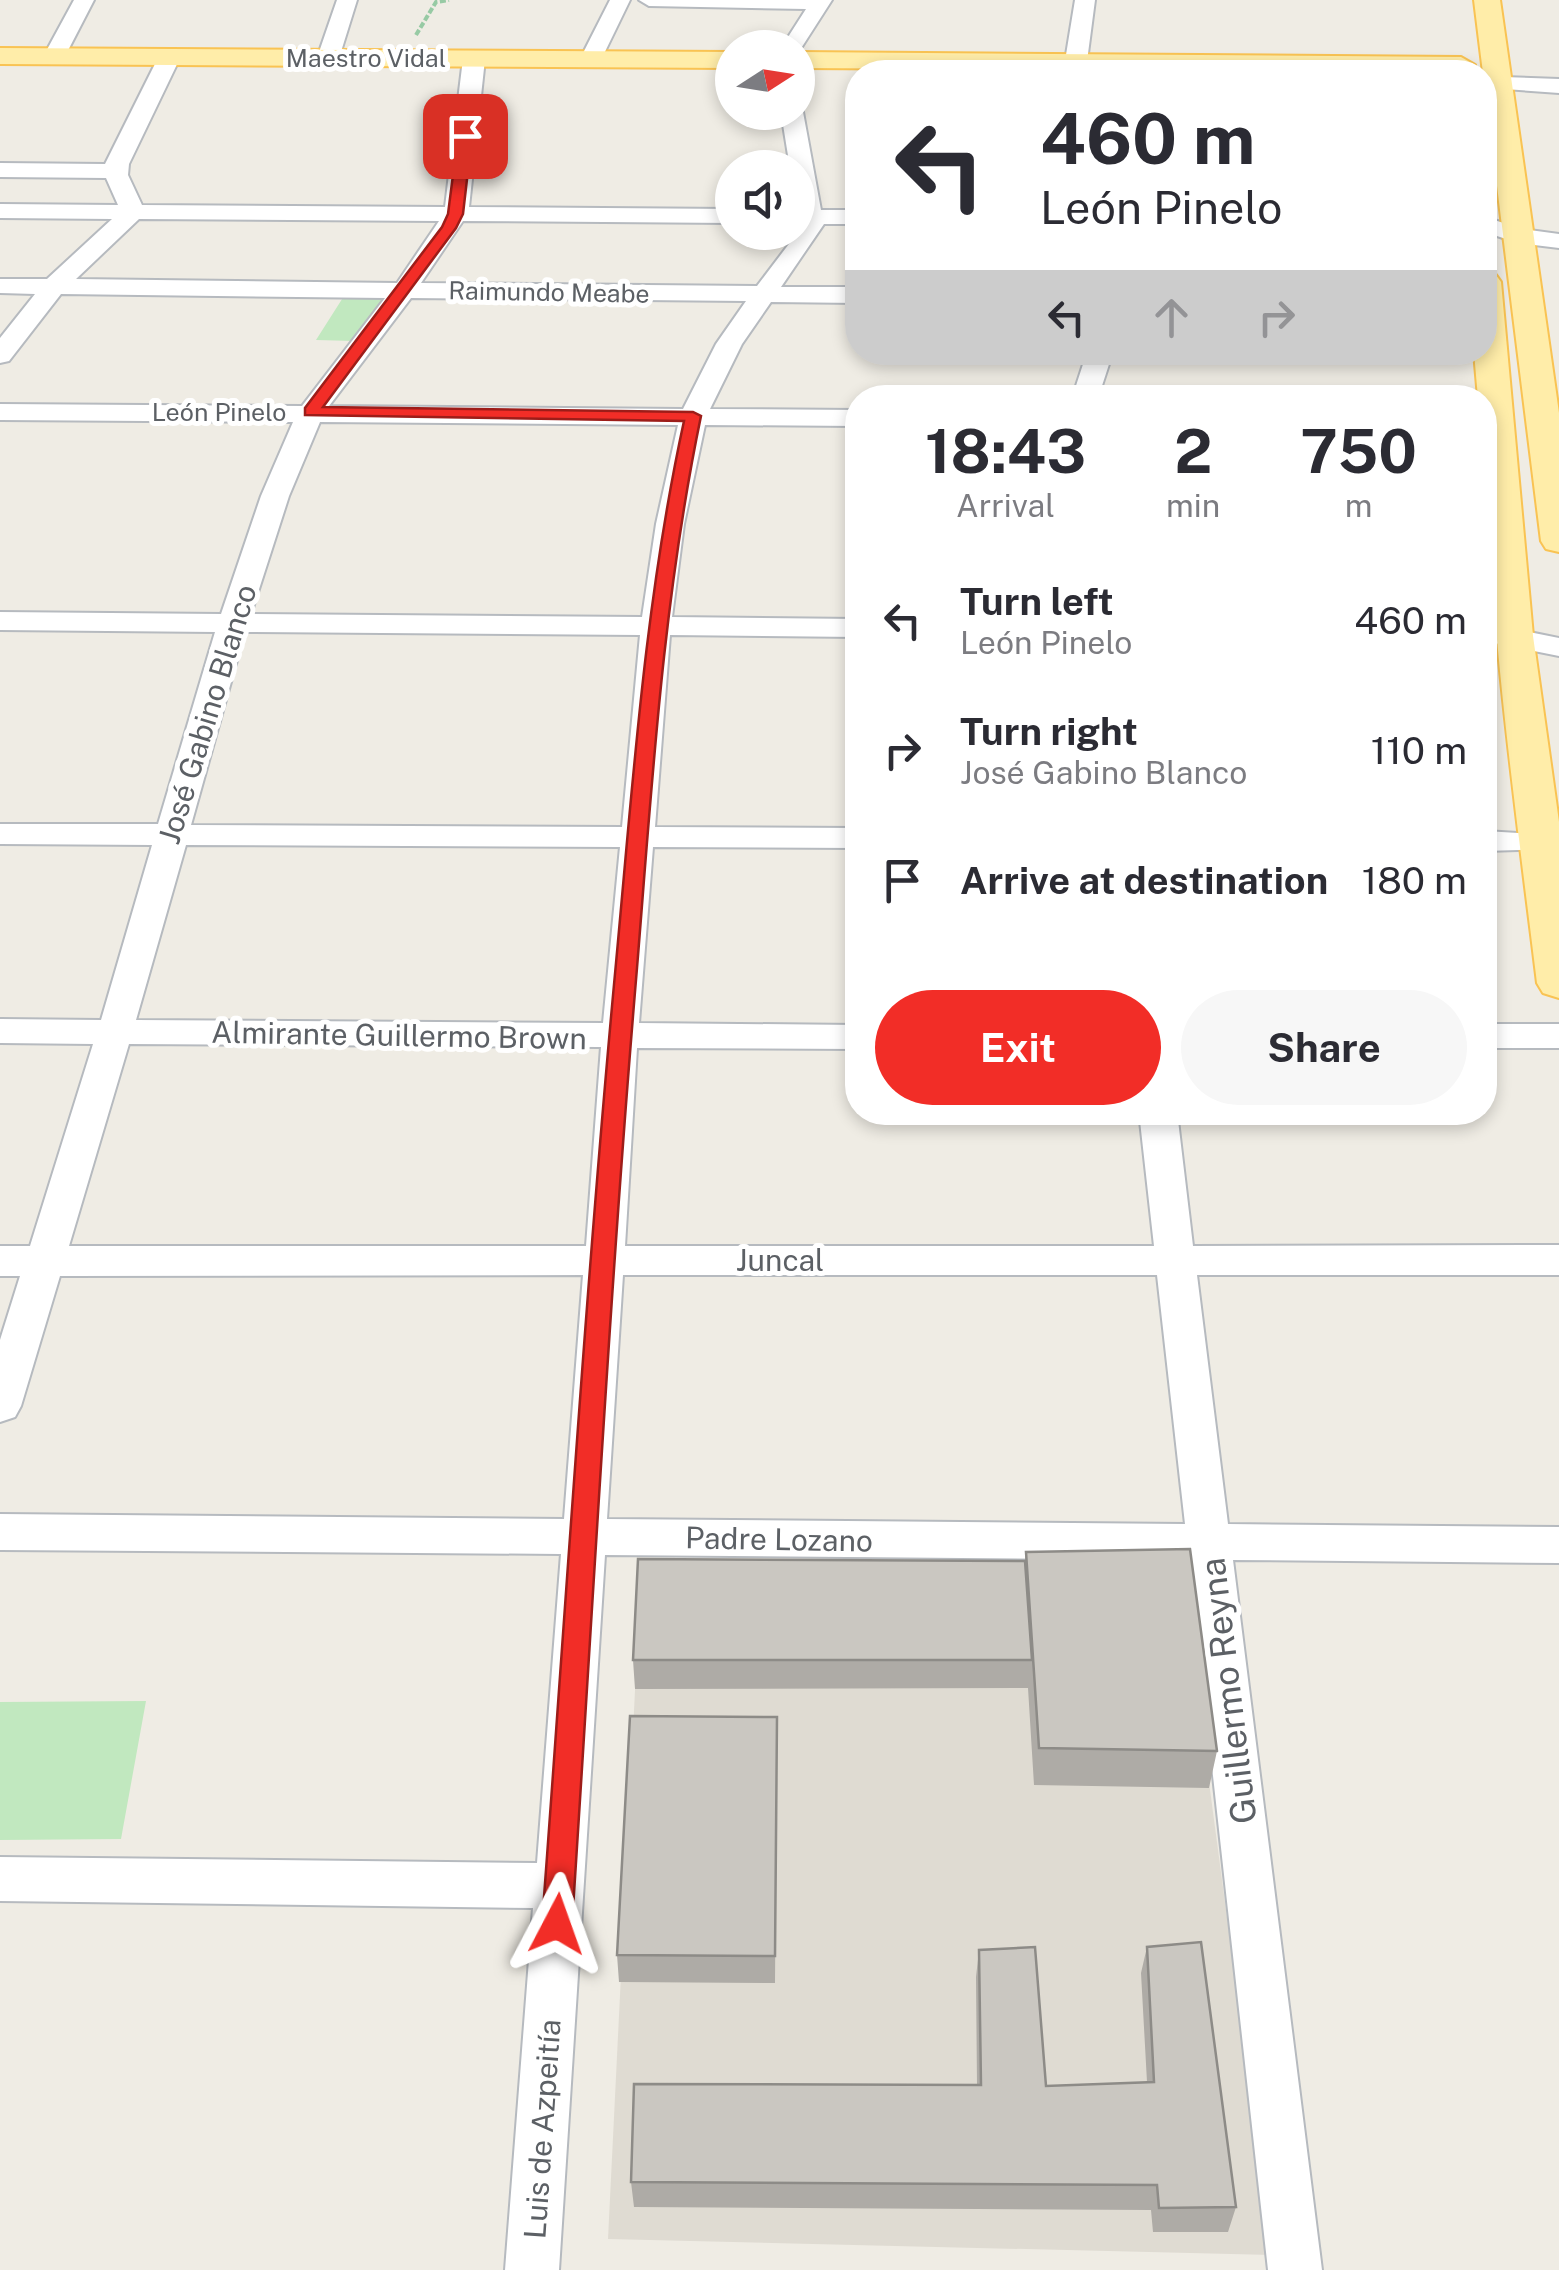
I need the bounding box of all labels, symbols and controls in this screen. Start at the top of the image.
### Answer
north arrow [715,30,815,130]
map controls [715,30,815,250]
street label: Maestro Vidal [286,43,446,73]
pin [423,94,508,179]
text: 460 m [1040,97,1256,180]
icon: left [875,100,1005,230]
icon: arrive [438,109,493,164]
button: sound [715,150,815,250]
text: León Pinelo [1040,181,1282,234]
street label: Raimundo Meabe [448,275,650,309]
icon: left [1039,290,1094,345]
icon: ahead [1144,290,1199,345]
icon: right [1249,290,1304,345]
street label: León Pinelo [152,397,286,427]
text: 18:43 [925,416,1086,487]
text: 2 [1174,416,1212,487]
text: 750 [1300,416,1417,487]
text: Arrival [956,487,1055,524]
text: min [1166,487,1220,524]
text: m [1345,487,1372,524]
text: Turn left [960,579,1114,624]
street label: José Gabino Blanco [150,580,264,848]
icon: left [875,593,930,648]
text: 460 m [1354,598,1467,643]
text: León Pinelo [960,624,1132,661]
text: Turn right [960,709,1138,754]
icon: right [875,723,930,778]
text: 110 m [1371,728,1467,773]
text: José Gabino Blanco [960,754,1247,791]
icon: arrive [875,853,930,908]
text: Arrive at destination [960,858,1328,903]
text: 180 m [1362,858,1467,903]
button: Exit [875,990,1161,1105]
button: Share [1181,990,1467,1105]
street label: Almirante Guillermo Brown [211,1014,587,1056]
street label: Juncal [736,1242,824,1278]
street label: Padre Lozano [685,1519,873,1559]
street label: Guillermo Reyna [1191,1556,1265,1826]
position arrow [505,1872,609,1976]
street label: Luis de Azpeitía [516,2018,568,2240]

